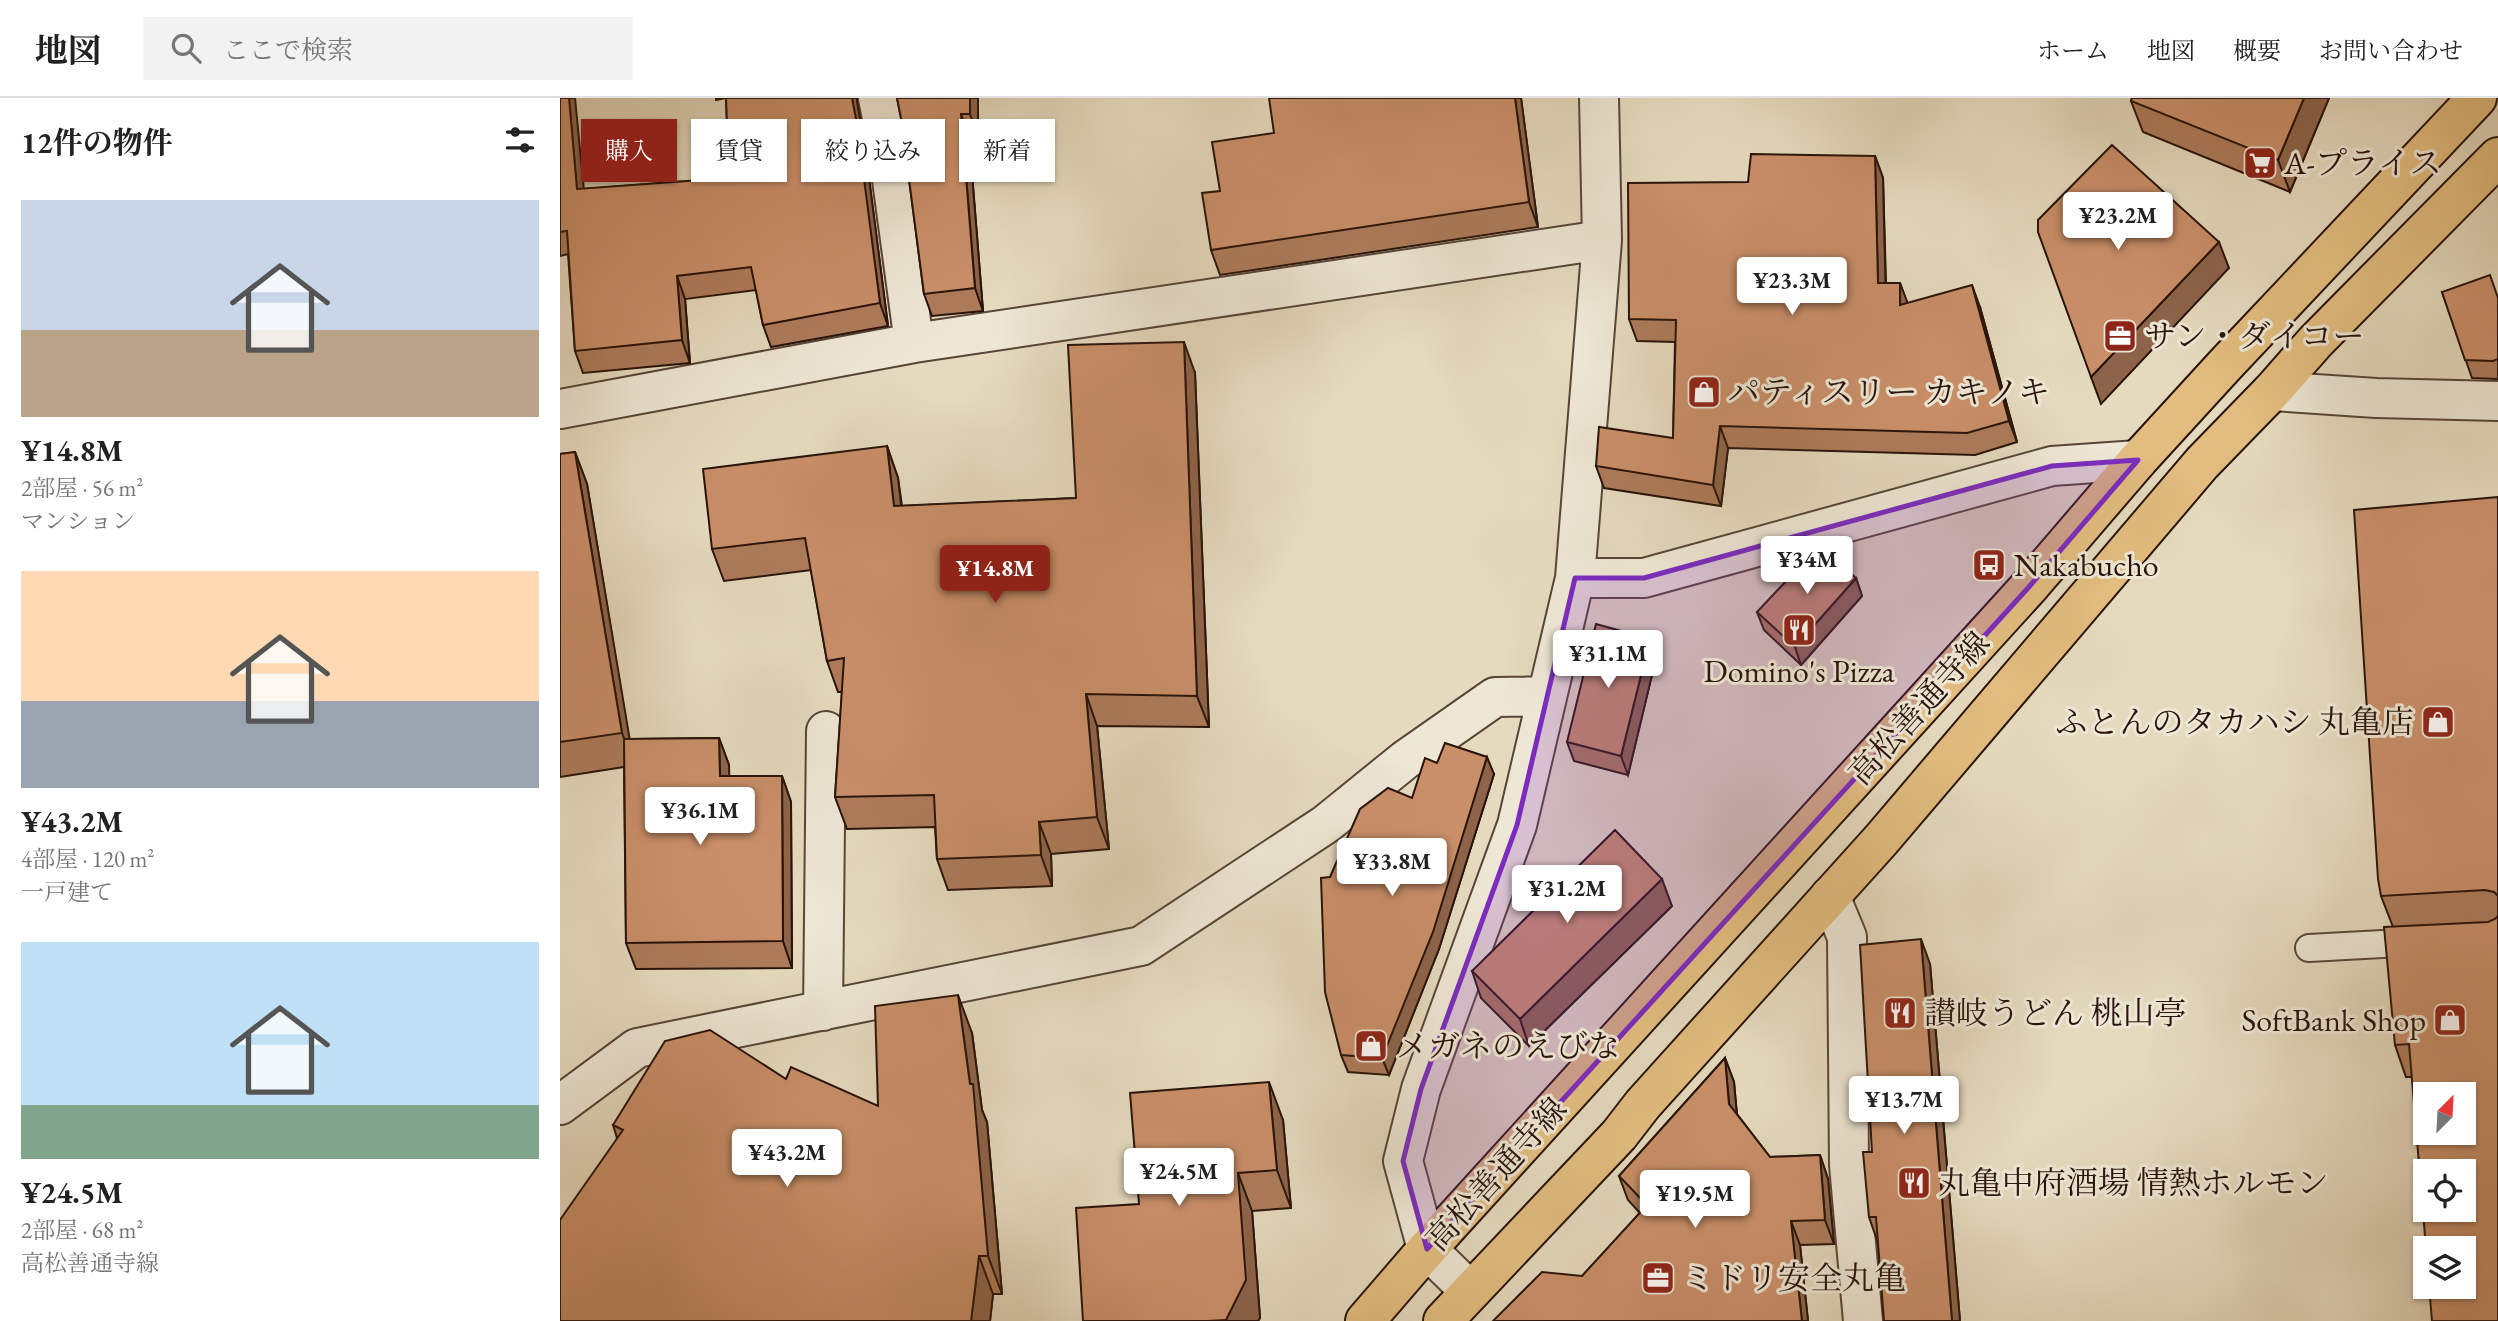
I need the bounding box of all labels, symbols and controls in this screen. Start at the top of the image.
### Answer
search box [143,17,633,80]
text: 地図 [35,29,101,72]
icon: search [167,29,205,67]
text: ここで検索 [223,33,353,67]
text: ホーム [2037,35,2109,66]
text: 地図 [2147,35,2195,66]
text: 概要 [2233,35,2281,66]
text: お問い合わせ [2319,35,2463,66]
chip: 購入 [581,119,677,182]
chip: 賃貸 [691,119,787,182]
chip: 絞り込み [801,119,945,182]
chip: 新着 [959,119,1055,182]
icon: filters [501,121,539,159]
text: 12件の物件 [21,123,173,162]
place label: A-プライス [2283,142,2442,184]
supermarket icon: A-プライス [2241,144,2279,182]
pin: ¥23.2M [2061,192,2175,252]
text: ¥23.2M [2079,200,2157,230]
icon: home [217,245,343,371]
pin: ¥23.3M [1735,258,1849,317]
text: ¥23.3M [1753,265,1831,295]
place label: サン・ダイコー [2144,315,2364,357]
office icon: サン・ダイコー [2101,317,2139,355]
place label: パティスリー カキノキ [1728,371,2050,413]
shop icon: パティスリー カキノキ [1685,373,1723,411]
text: ¥14.8M [21,431,123,470]
text: 2部屋 · 56 m² [21,473,143,503]
text: マンション [21,506,135,536]
pin: ¥34M [1766,536,1848,596]
text: ¥34M [1777,544,1837,574]
place label: Nakabucho [2014,544,2159,586]
pin: ¥14.8M [938,546,1052,605]
bus stop icon: Nakabucho [1970,546,2008,584]
text: ¥14.8M [956,553,1034,583]
restaurant icon: Domino's Pizza [1780,611,1818,649]
icon: home [217,616,343,742]
street label: 高松善通寺線 [1839,623,1999,793]
pin: ¥31.1M [1551,630,1665,690]
text: ¥31.1M [1569,638,1647,668]
place label: Domino's Pizza [1704,650,1895,692]
place label: ふとんのタカハシ 丸亀店 [2056,701,2414,743]
shop icon: ふとんのタカハシ 丸亀店 [2419,703,2457,741]
pin: ¥36.1M [643,788,757,847]
text: ¥36.1M [661,795,739,825]
text: ¥43.2M [21,802,123,841]
pin: ¥33.8M [1335,838,1449,898]
text: 4部屋 · 120 m² [21,844,154,874]
text: ¥33.8M [1353,846,1431,876]
pin: ¥31.2M [1510,866,1624,925]
text: ¥31.2M [1528,873,1606,903]
text: 一戸建て [21,877,113,907]
icon: home [217,987,343,1113]
place label: 讃岐うどん 桃山亭 [1924,992,2186,1034]
restaurant icon: 讃岐うどん 桃山亭 [1881,994,1919,1032]
place label: SoftBank Shop [2241,999,2426,1041]
shop icon: SoftBank Shop [2431,1001,2469,1039]
place label: メガネのえびな [1396,1025,1620,1067]
shop icon: メガネのえびな [1352,1027,1390,1065]
pin: ¥13.7M [1847,1076,1961,1136]
north arrow [2413,1082,2476,1144]
map controls [2413,1082,2476,1299]
text: ¥13.7M [1865,1084,1943,1114]
street label: 高松善通寺線 [1416,1089,1576,1259]
pin: ¥43.2M [730,1130,844,1189]
text: ¥43.2M [748,1137,826,1167]
pin: ¥24.5M [1122,1148,1236,1208]
text: ¥24.5M [1140,1156,1218,1186]
button: locate [2413,1159,2476,1222]
place label: 丸亀中府酒場 情熱ホルモン [1938,1162,2328,1204]
restaurant icon: 丸亀中府酒場 情熱ホルモン [1895,1164,1933,1202]
pin: ¥19.5M [1638,1170,1752,1230]
text: ¥24.5M [21,1173,123,1212]
text: ¥19.5M [1656,1178,1734,1208]
text: 2部屋 · 68 m² [21,1215,143,1245]
button: layers [2413,1236,2476,1299]
text: 高松善通寺線 [21,1248,159,1278]
place label: ミドリ安全丸亀 [1682,1257,1906,1299]
office icon: ミドリ安全丸亀 [1639,1259,1677,1297]

